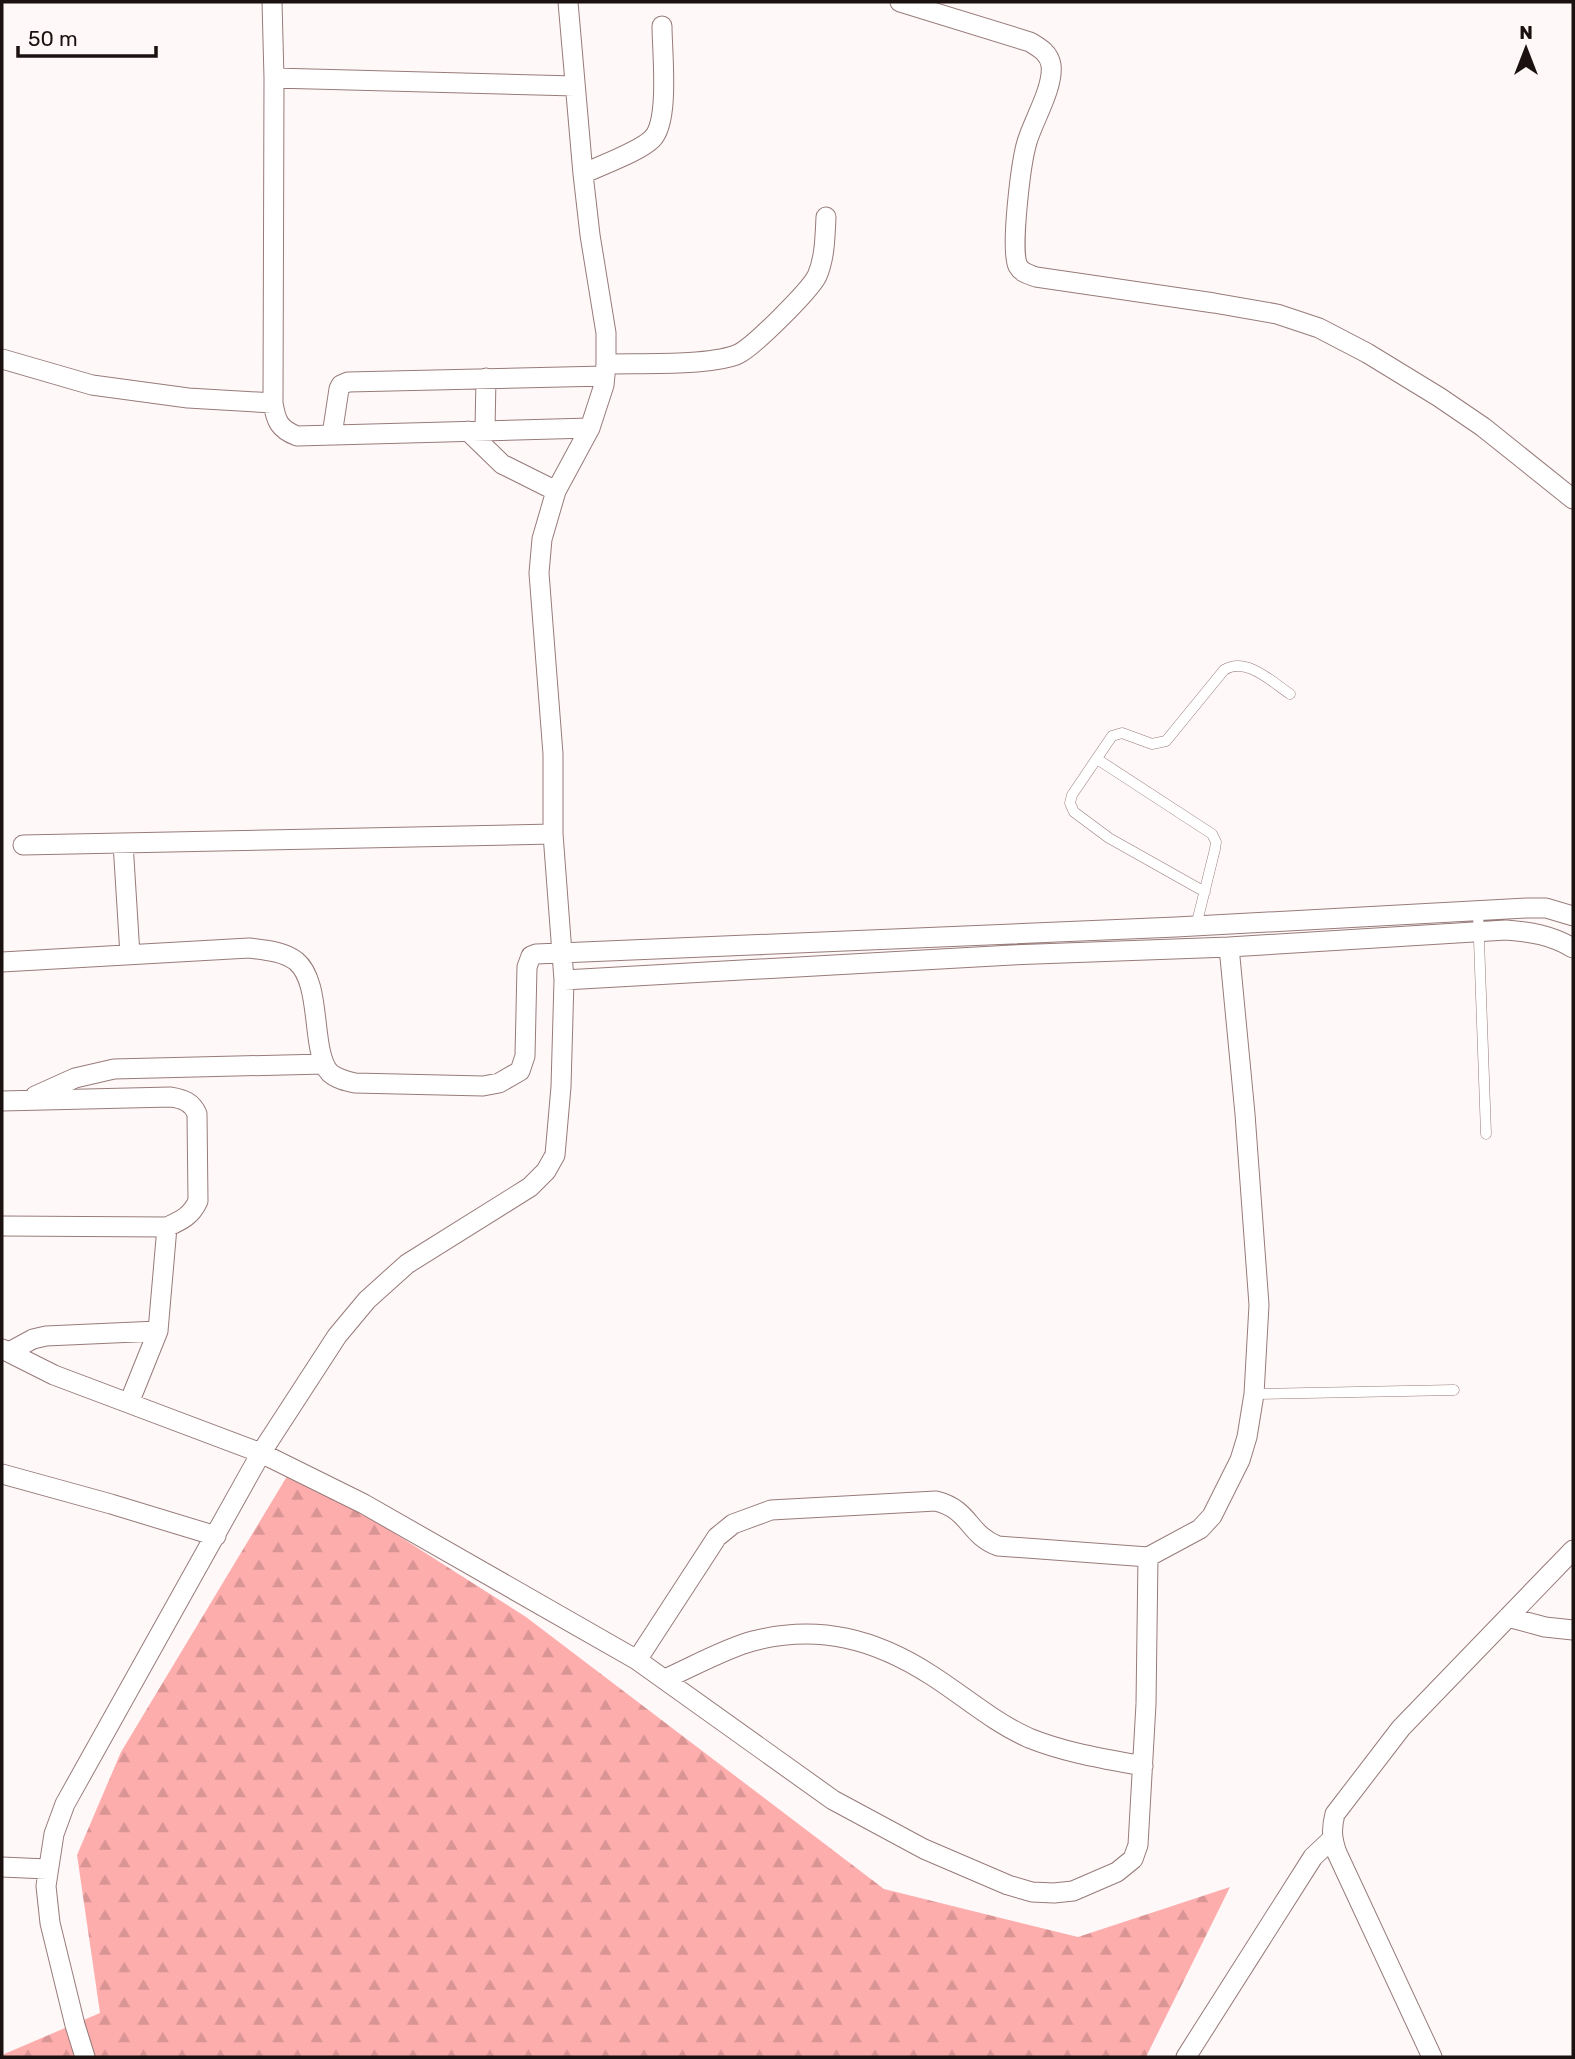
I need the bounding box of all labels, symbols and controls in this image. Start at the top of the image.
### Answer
scale bar [18,14,156,58]
north arrow [1491,14,1561,84]
text: N [1519,21,1533,44]
text: 50 m [28,26,78,51]

